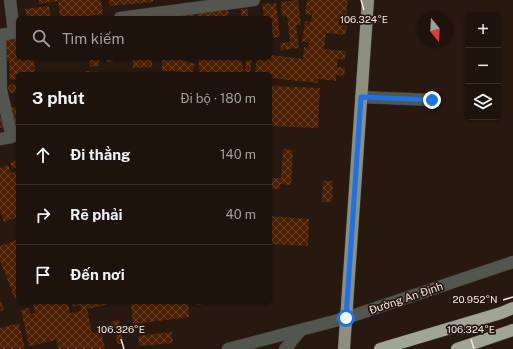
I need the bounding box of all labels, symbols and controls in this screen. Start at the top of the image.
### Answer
north arrow [417,12,453,48]
map controls [465,12,501,120]
button: + [465,12,501,48]
text: 106.324°E [340,13,388,25]
search box [16,16,272,60]
icon: search [30,27,52,49]
text: Tìm kiếm [62,30,124,47]
button: − [465,48,501,84]
button: layers [465,84,501,120]
text: 3 phút [32,88,85,108]
text: Đi bộ · 180 m [180,91,256,106]
route end [423,91,441,109]
icon: ahead [32,144,54,166]
text: Đi thẳng [70,146,131,163]
text: 140 m [220,147,256,162]
icon: right [32,204,54,226]
text: Rẽ phải [70,206,123,223]
text: 40 m [225,207,256,222]
icon: arrive [32,264,54,286]
text: Đến nơi [70,266,125,283]
street label: Đường An Định [368,280,444,316]
text: 20.952°N [452,293,498,305]
route start [337,309,355,327]
text: 106.326°E [97,323,145,335]
text: 106.324°E [447,323,495,335]

